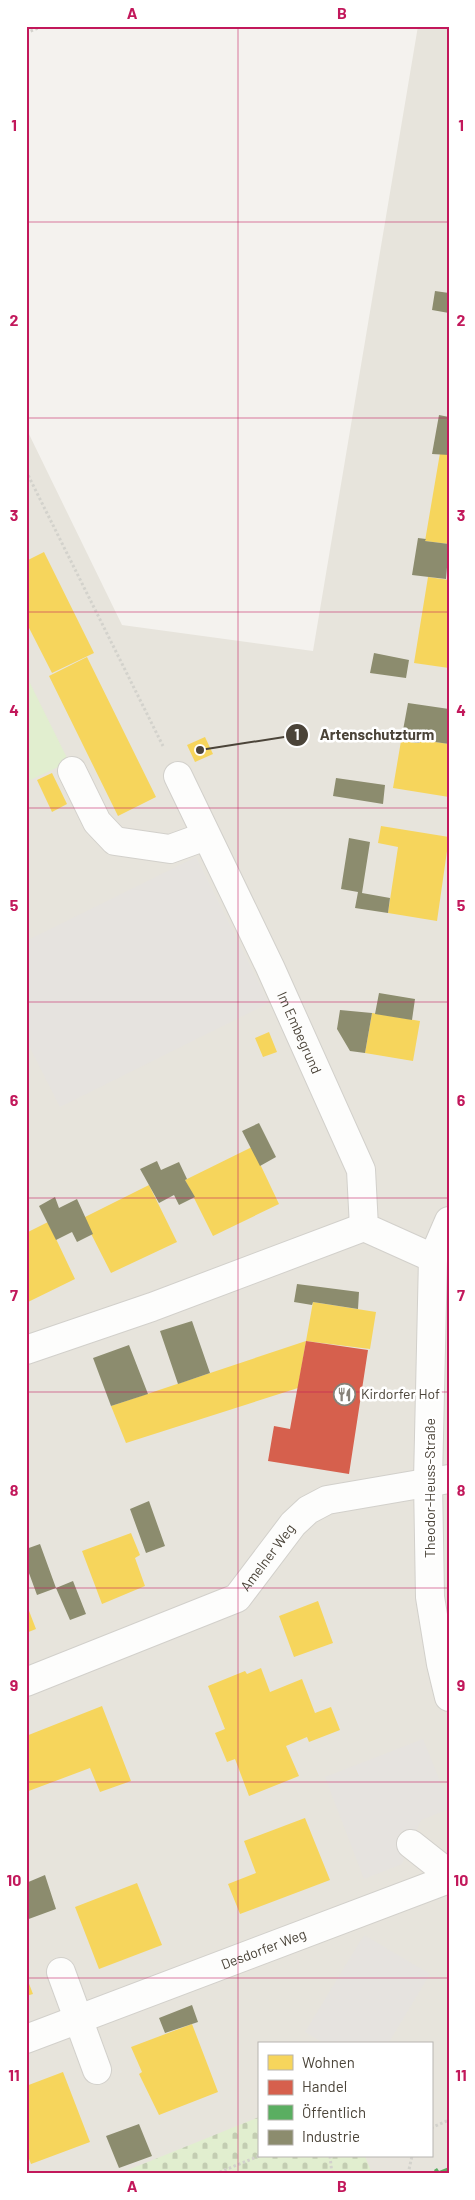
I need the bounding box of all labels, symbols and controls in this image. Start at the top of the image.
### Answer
text: A [127,3,138,22]
text: B [337,3,347,22]
text: 1 [11,115,17,134]
text: 1 [458,115,464,134]
text: 2 [10,310,19,329]
text: 2 [457,310,466,329]
text: 3 [10,505,18,524]
text: 3 [457,505,465,524]
text: 4 [9,700,19,719]
text: 4 [456,700,466,719]
callout: Artenschutzturm [285,720,444,750]
text: 1 [294,725,300,743]
text: Artenschutzturm [320,725,434,743]
text: 5 [10,895,19,914]
text: 5 [457,895,466,914]
street label: Im Embegrund [274,989,326,1076]
text: 6 [10,1090,19,1109]
text: 6 [457,1090,466,1109]
text: 7 [10,1285,18,1304]
text: 7 [457,1285,465,1304]
restaurant icon: Kirdorfer Hof [333,1382,357,1406]
place label: Kirdorfer Hof [361,1385,440,1402]
street label: Theodor-Heuss-Straße [421,1418,438,1558]
text: 8 [10,1480,19,1499]
text: 8 [457,1480,466,1499]
street label: Amelner Weg [236,1520,298,1594]
text: 9 [10,1675,18,1694]
text: 9 [457,1675,465,1694]
text: 10 [7,1870,21,1889]
text: 10 [454,1870,468,1889]
street label: Desdorfer Weg [218,1925,308,1972]
legend [258,2042,432,2158]
text: Wohnen [302,2053,355,2071]
text: 11 [8,2065,20,2084]
text: 11 [455,2065,467,2084]
text: Handel [302,2077,347,2095]
text: Öffentlich [302,2103,366,2121]
text: Industrie [302,2127,360,2145]
text: A [127,2176,138,2195]
text: B [337,2176,347,2195]

